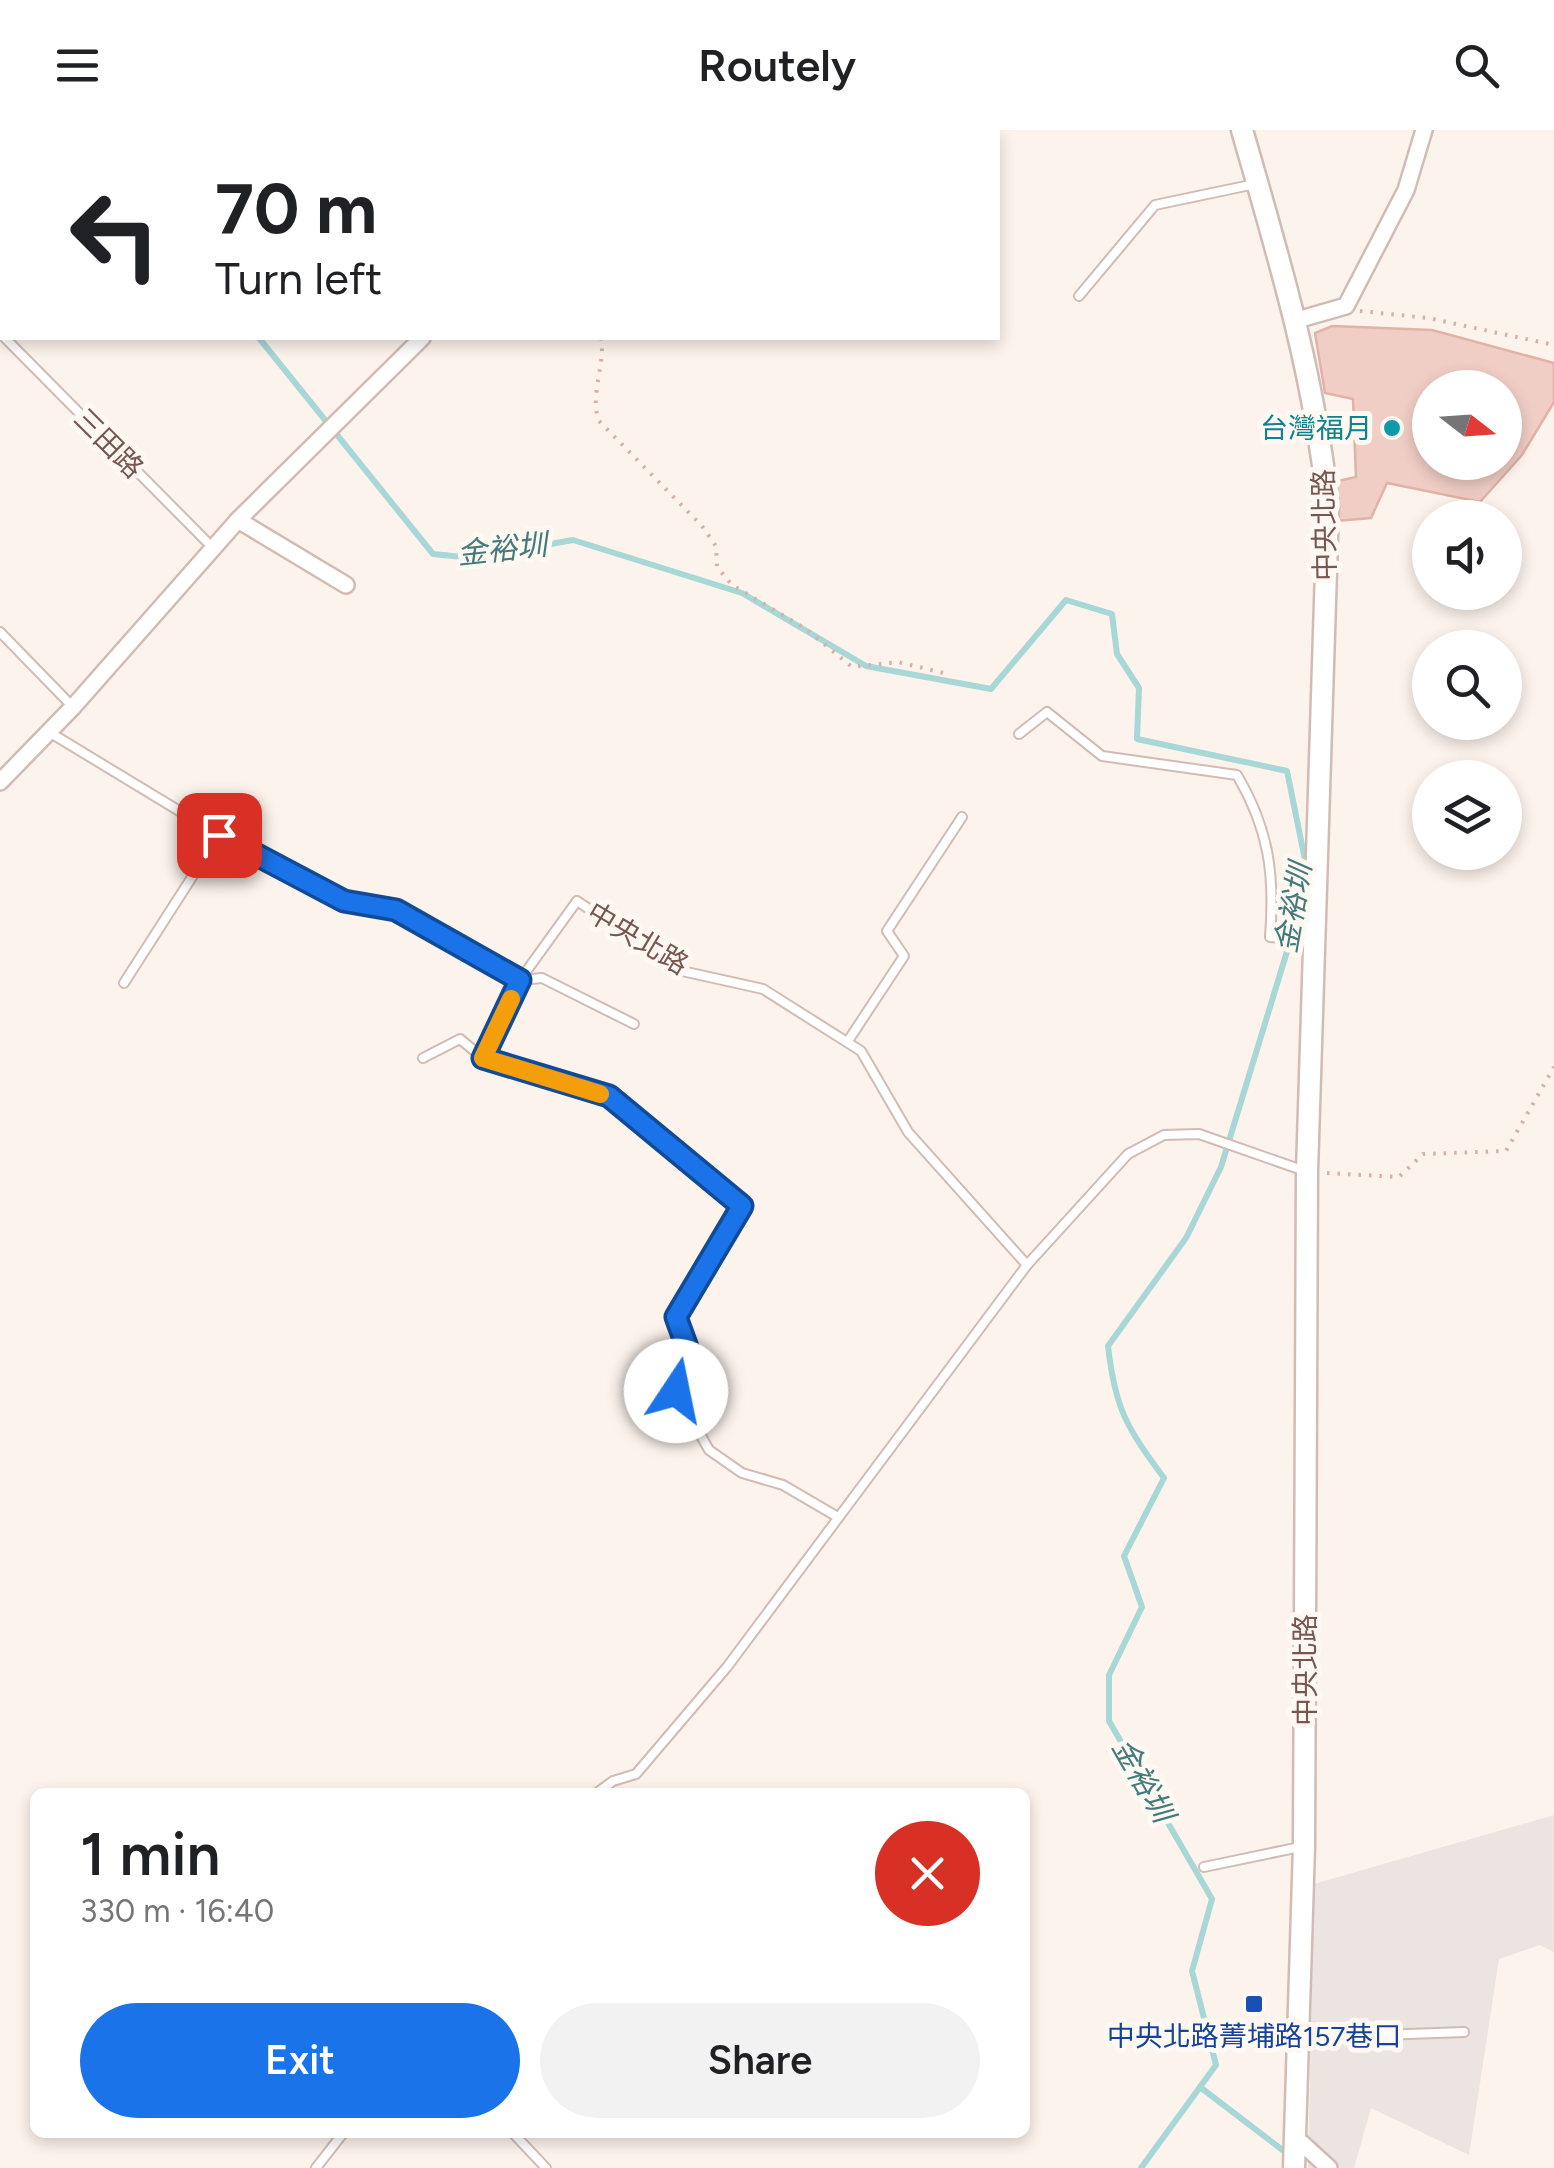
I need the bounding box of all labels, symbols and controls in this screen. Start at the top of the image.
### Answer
icon: menu [50,38,105,93]
text: Routely [698,38,856,92]
icon: search [1449,38,1504,93]
text: 70 m [215,166,377,251]
icon: left [50,170,180,300]
text: Turn left [215,251,382,305]
north arrow [1412,370,1522,480]
map controls [1412,370,1522,870]
street label: 三田路 [67,401,151,485]
place label: 台灣福月 [1260,411,1372,445]
marker: 台灣福月 [1381,417,1403,439]
street label: 中央北路 [1306,469,1342,581]
button: sound [1412,500,1522,610]
water label: 金裕圳 [455,525,553,572]
button: search [1412,630,1522,740]
button: layers [1412,760,1522,870]
pin [177,793,262,878]
icon: arrive [192,808,247,863]
water label: 金裕圳 [1267,857,1320,956]
street label: 中央北路 [581,895,695,981]
position arrow [624,1339,728,1443]
street label: 中央北路 [1288,1614,1322,1726]
water label: 金裕圳 [1104,1732,1184,1832]
text: 1 min [80,1818,220,1890]
button: close [875,1821,980,1926]
text: 330 m · 16:40 [80,1892,274,1930]
marker: 中央北路菁埔路157巷口 [1243,1993,1265,2015]
button: Exit [80,2003,520,2118]
button: Share [540,2003,980,2118]
place label: 中央北路菁埔路157巷口 [1107,2019,1401,2053]

